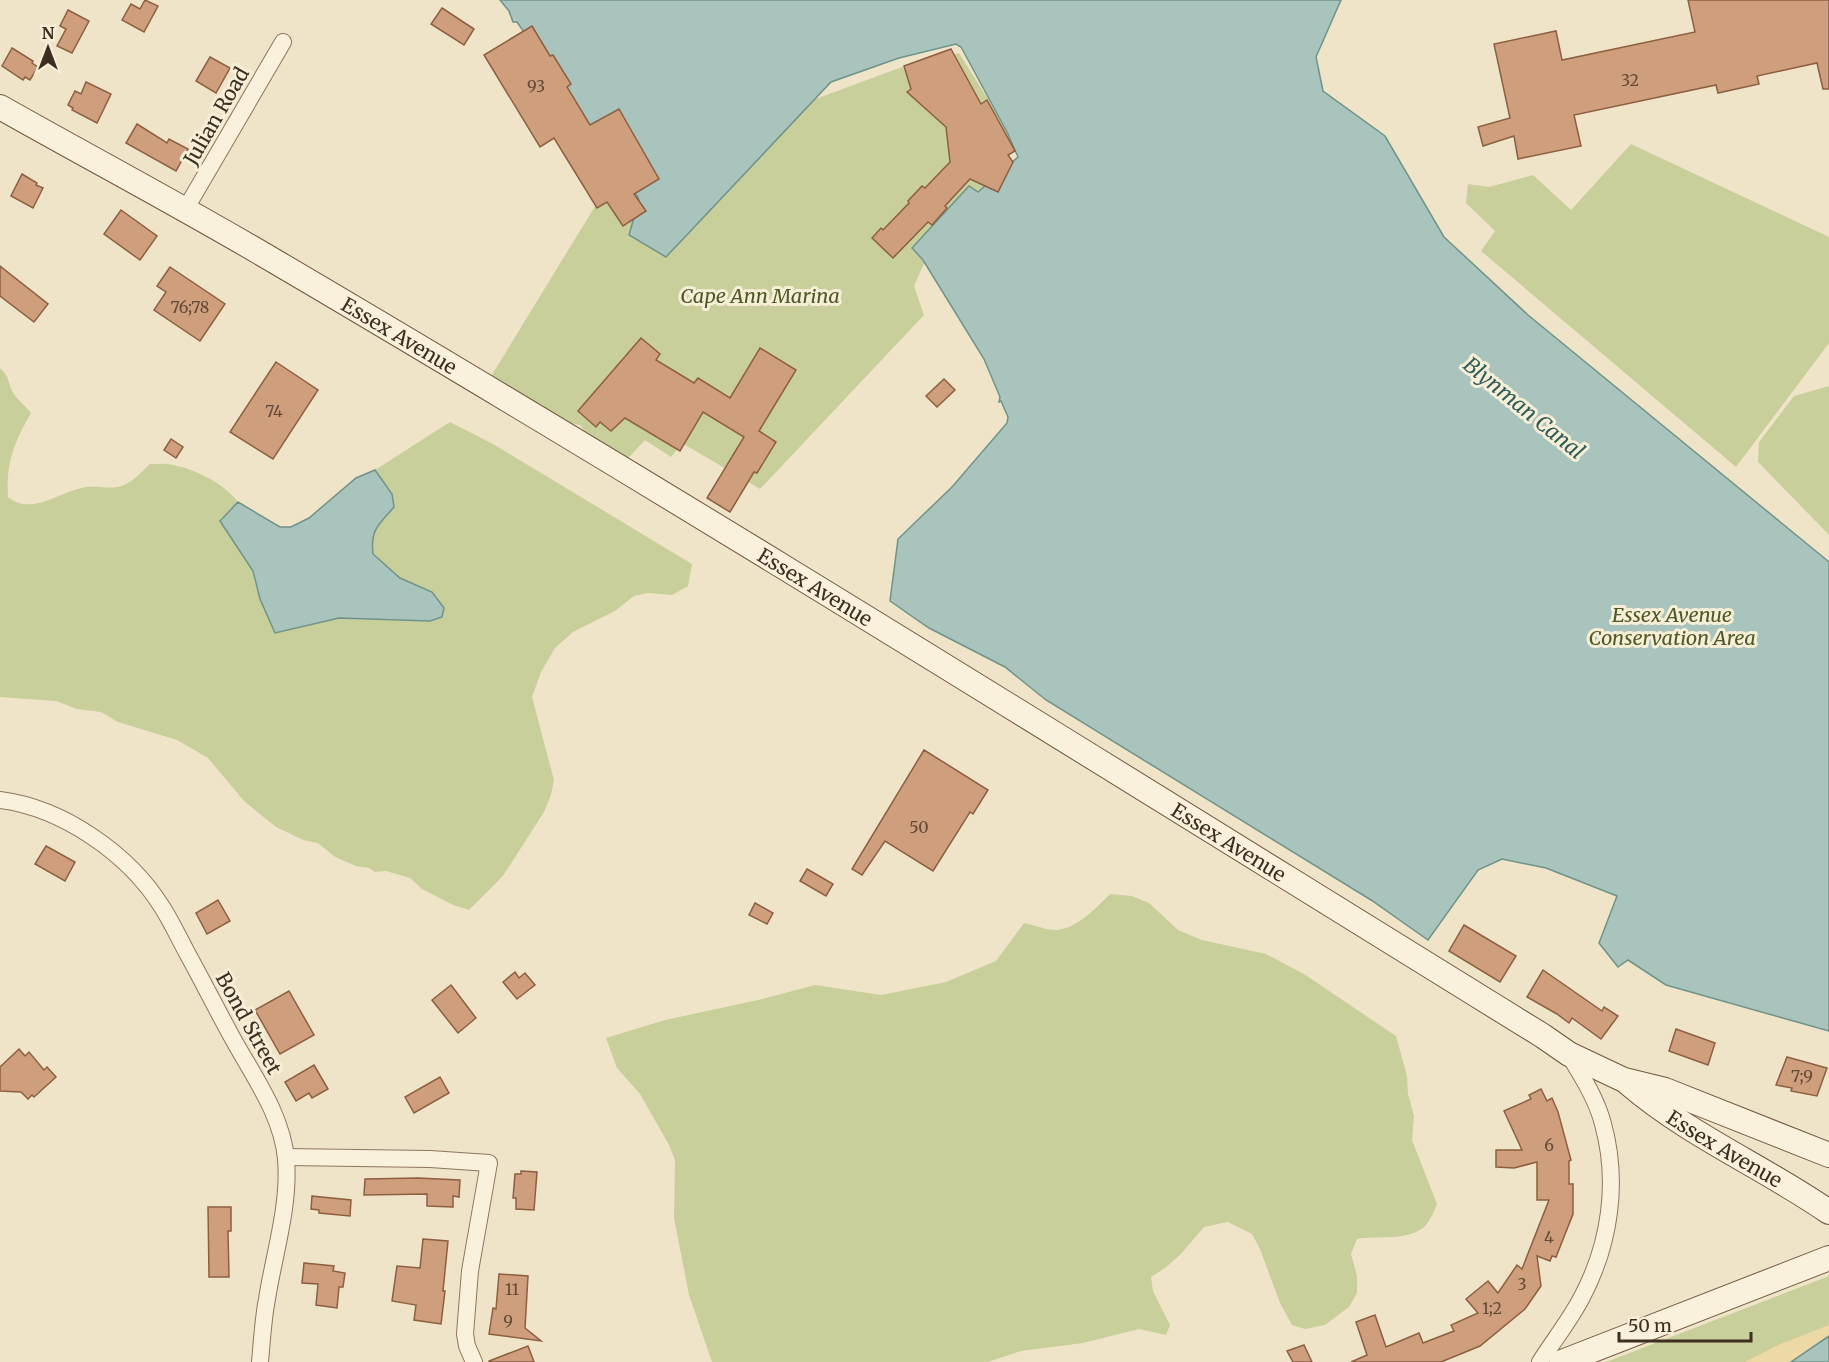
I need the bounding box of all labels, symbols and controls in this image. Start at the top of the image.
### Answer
north arrow [18,18,78,78]
text: N [42,23,55,43]
street label: Julian Road [177,63,254,170]
house number: 32 [1621,70,1639,90]
house number: 93 [527,76,545,96]
park label: Cape Ann Marina [680,283,840,308]
street label: Essex Avenue [337,291,462,379]
house number: 76;78 [171,297,209,317]
water label: Blynman Canal [1458,351,1590,465]
house number: 74 [265,401,283,421]
street label: Essex Avenue [753,542,877,631]
park label: Essex Avenue Conservation Area [1588,602,1756,650]
street label: Essex Avenue [1167,797,1291,886]
house number: 50 [909,817,929,837]
street label: Bond Street [211,968,287,1079]
house number: 7;9 [1791,1066,1813,1086]
street label: Essex Avenue [1662,1104,1787,1192]
house number: 6 [1544,1135,1554,1155]
house number: 4 [1544,1227,1554,1247]
house number: 3 [1517,1274,1527,1294]
house number: 11 [505,1279,519,1299]
house number: 1;2 [1482,1298,1502,1318]
scale bar [1619,1305,1751,1343]
house number: 9 [503,1311,513,1331]
text: 50 m [1628,1314,1672,1337]

